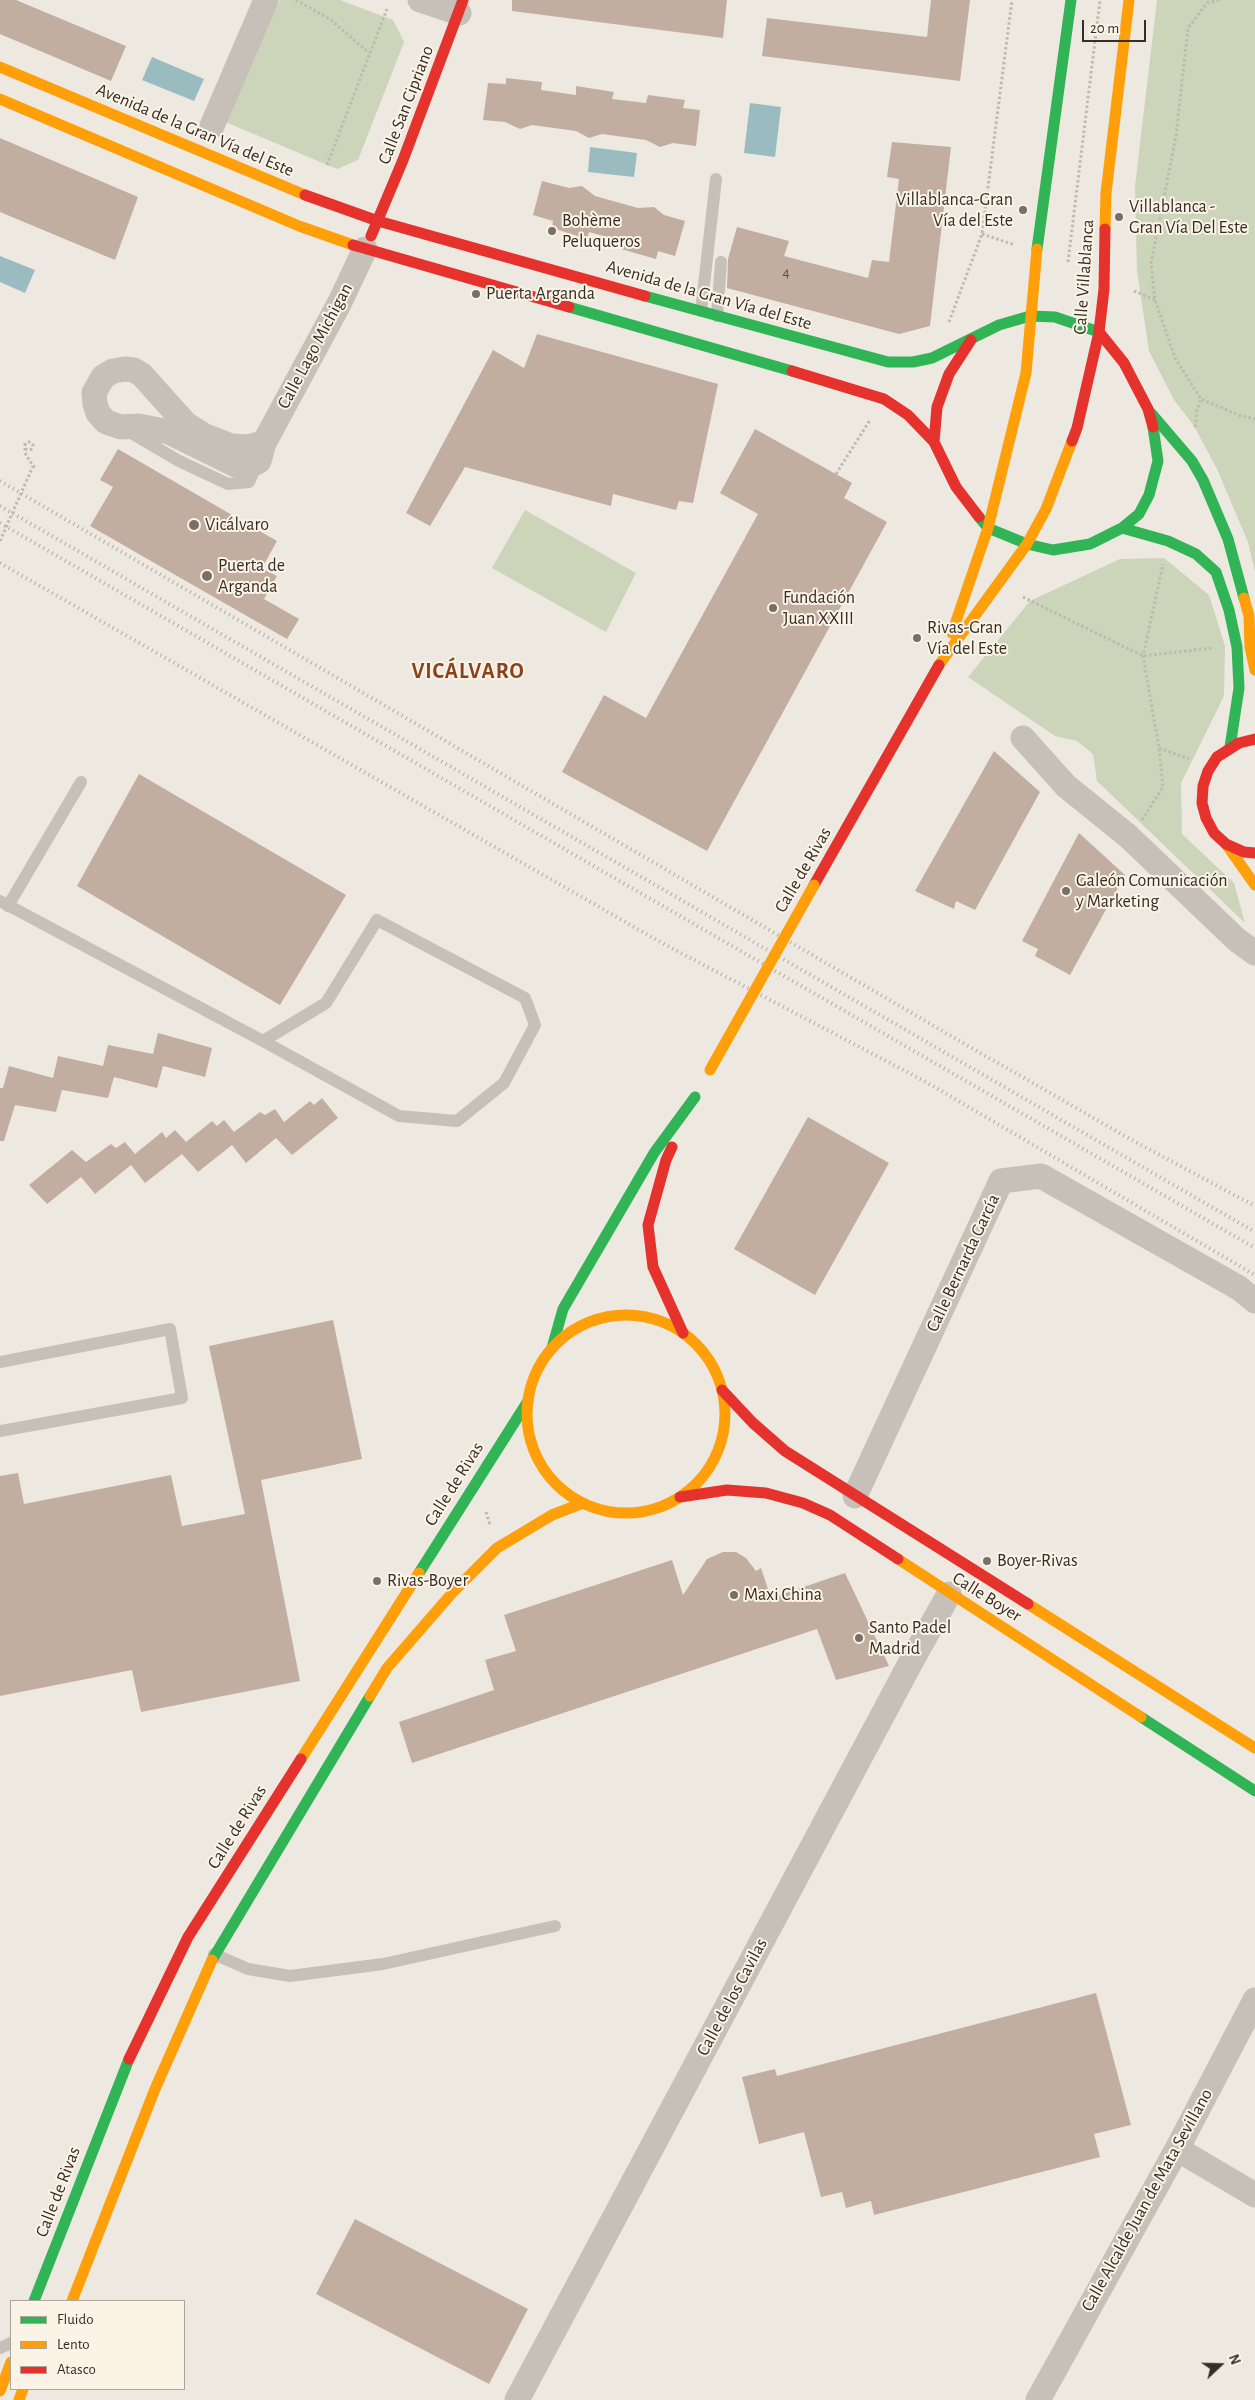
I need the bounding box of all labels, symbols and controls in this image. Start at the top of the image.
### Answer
scale bar [1085,10,1149,42]
text: 20 m [1090,21,1119,36]
street label: Calle San Cipriano [373,43,439,167]
street label: Avenida de la Gran Vía del Este [93,78,297,182]
place label: Villablanca-Gran Vía del Este [896,189,1013,232]
place label: Villablanca - Gran Vía Del Este [1129,196,1248,238]
marker: Villablanca-Gran Vía del Este [1017,204,1029,216]
place label: Bohème Peluqueros [562,210,640,252]
marker: Villablanca - Gran Vía Del Este [1113,211,1125,223]
street label: Calle Villablanca [1069,219,1099,335]
marker: Bohème Peluqueros [546,225,558,237]
street label: Avenida de la Gran Vía del Este [604,255,814,335]
house number: 4 [782,263,790,281]
street label: Calle Lago Michigan [273,279,357,413]
place label: Puerta Arganda [486,283,595,305]
marker: Puerta Arganda [470,288,482,300]
place label: Vicálvaro [205,514,269,536]
marker: Vicálvaro [187,518,201,532]
place label: Puerta de Arganda [218,555,285,598]
marker: Puerta de Arganda [200,569,214,583]
place label: Fundación Juan XXIII [783,587,855,630]
marker: Fundación Juan XXIII [767,602,779,614]
place label: Rivas-Gran Vía del Este [927,617,1007,660]
marker: Rivas-Gran Vía del Este [911,632,923,644]
district label: VICÁLVARO [410,658,526,684]
street label: Calle de Rivas [770,823,836,917]
place label: Galeón Comunicación y Marketing [1076,870,1228,912]
marker: Galeón Comunicación y Marketing [1060,885,1072,897]
street label: Calle Bernarda García [922,1191,1004,1335]
street label: Calle de Rivas [420,1438,488,1530]
place label: Boyer-Rivas [997,1550,1078,1572]
marker: Boyer-Rivas [981,1555,993,1567]
street label: Calle Boyer [948,1567,1026,1627]
place label: Rivas-Boyer [387,1570,468,1592]
marker: Rivas-Boyer [371,1575,383,1587]
place label: Maxi China [744,1584,822,1606]
marker: Maxi China [728,1589,740,1601]
place label: Santo Padel Madrid [869,1617,951,1660]
marker: Santo Padel Madrid [853,1632,865,1644]
street label: Calle de Rivas [203,1781,271,1873]
street label: Calle de los Cavilas [692,1934,772,2060]
street label: Calle Alcalde Juan de Mata Sevillano [1077,2085,1217,2315]
street label: Calle de Rivas [31,2144,85,2240]
legend [10,2300,185,2390]
text: Fluido [57,2312,94,2327]
text: Lento [57,2337,90,2352]
north arrow [1195,2340,1245,2390]
text: N [1226,2353,1242,2367]
text: Atasco [57,2362,96,2377]

